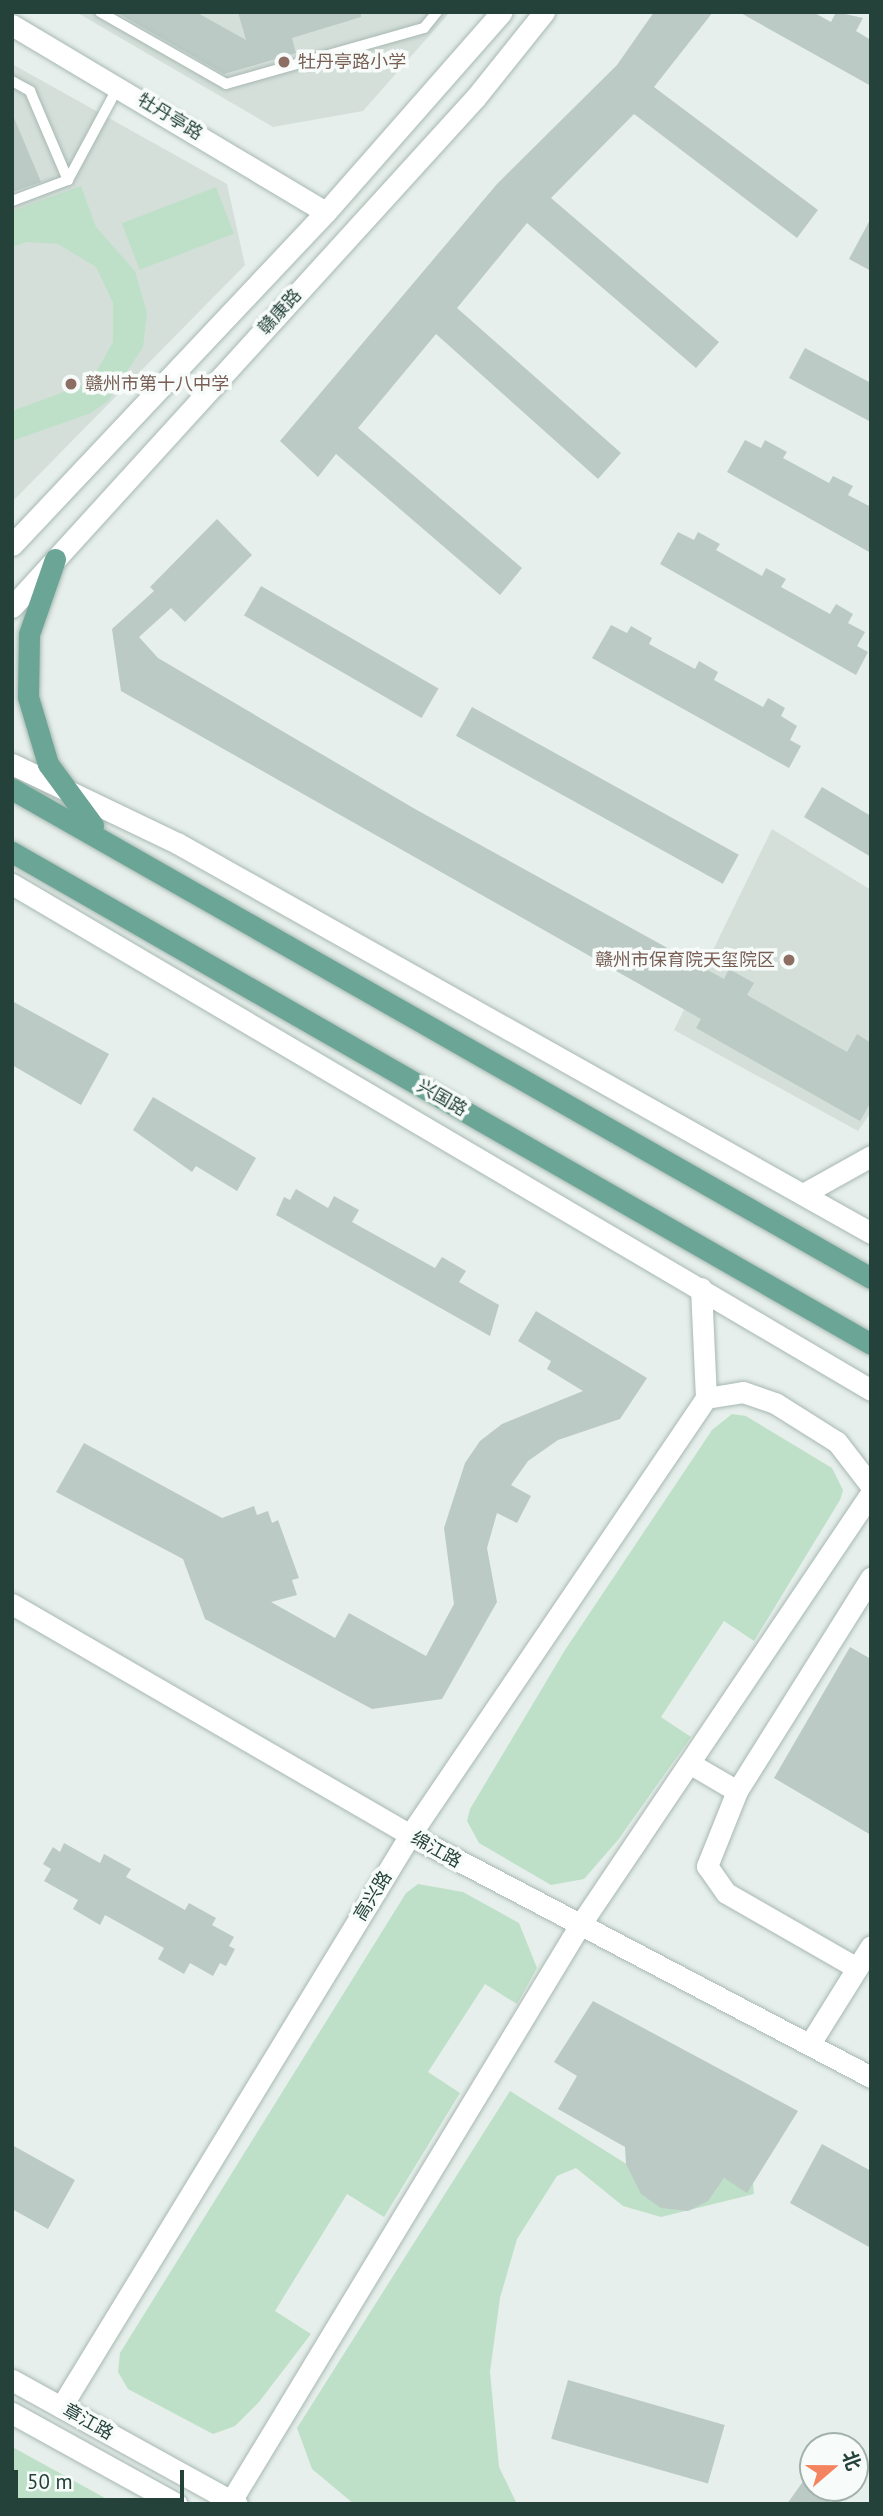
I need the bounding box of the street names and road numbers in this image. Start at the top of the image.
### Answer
street label: 牡丹亭路 [134,89,206,145]
street label: 赣康路 [254,285,306,339]
street label: 兴国路 [413,1075,471,1121]
street label: 绵江路 [407,1827,465,1873]
street label: 高兴路 [350,1867,396,1925]
street label: 章江路 [59,2399,117,2445]

